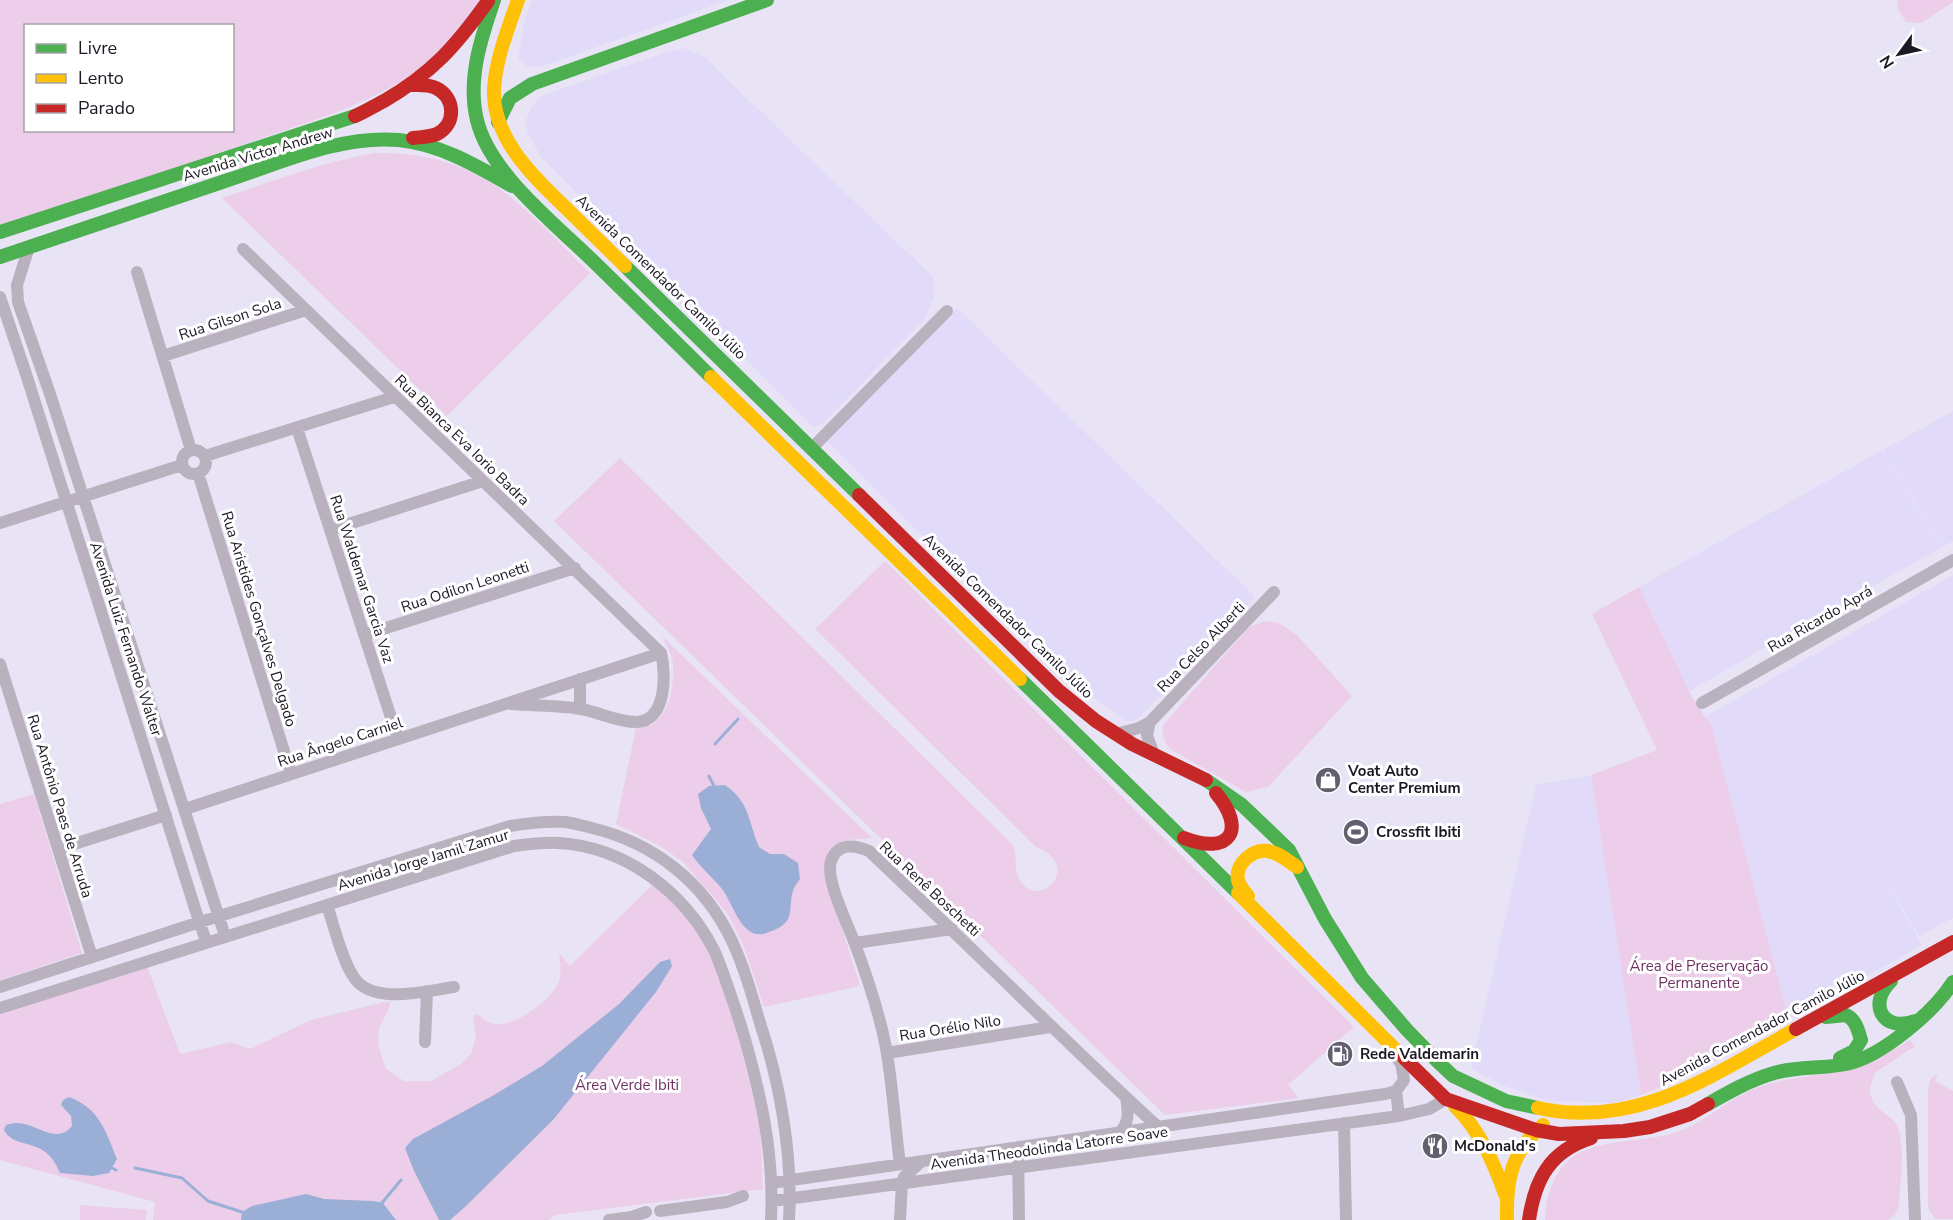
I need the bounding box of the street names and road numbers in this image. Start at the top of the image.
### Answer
street label: Avenida Victor Andrew [180,121,336,186]
street label: Avenida Comendador Camilo Júlio [572,190,750,364]
street label: Rua Gilson Sola [176,293,284,345]
street label: Rua Bianca Eva Iorio Badra [390,370,534,510]
street label: Rua Waldemar Garcia Vaz [325,492,399,666]
street label: Rua Aristides Gonçalves Delgado [217,509,301,729]
street label: Avenida Comendador Camilo Júlio [919,529,1097,703]
street label: Avenida Luiz Fernando Walter [85,539,167,739]
street label: Rua Odilon Leonetti [398,557,532,617]
street label: Rua Ricardo Aprá [1764,581,1876,657]
street label: Rua Celso Alberti [1153,598,1249,696]
street label: Rua Antônio Paes de Arruda [23,712,97,900]
street label: Rua Ângelo Carniel [275,712,406,772]
street label: Avenida Jorge Jamil Zamur [335,824,512,896]
street label: Rua Renê Boschetti [875,837,985,941]
street label: Avenida Comendador Camilo Júlio [1656,965,1868,1091]
street label: Rua Orélio Nilo [898,1010,1002,1046]
street label: Avenida Theodolinda Latorre Soave [929,1121,1169,1175]

